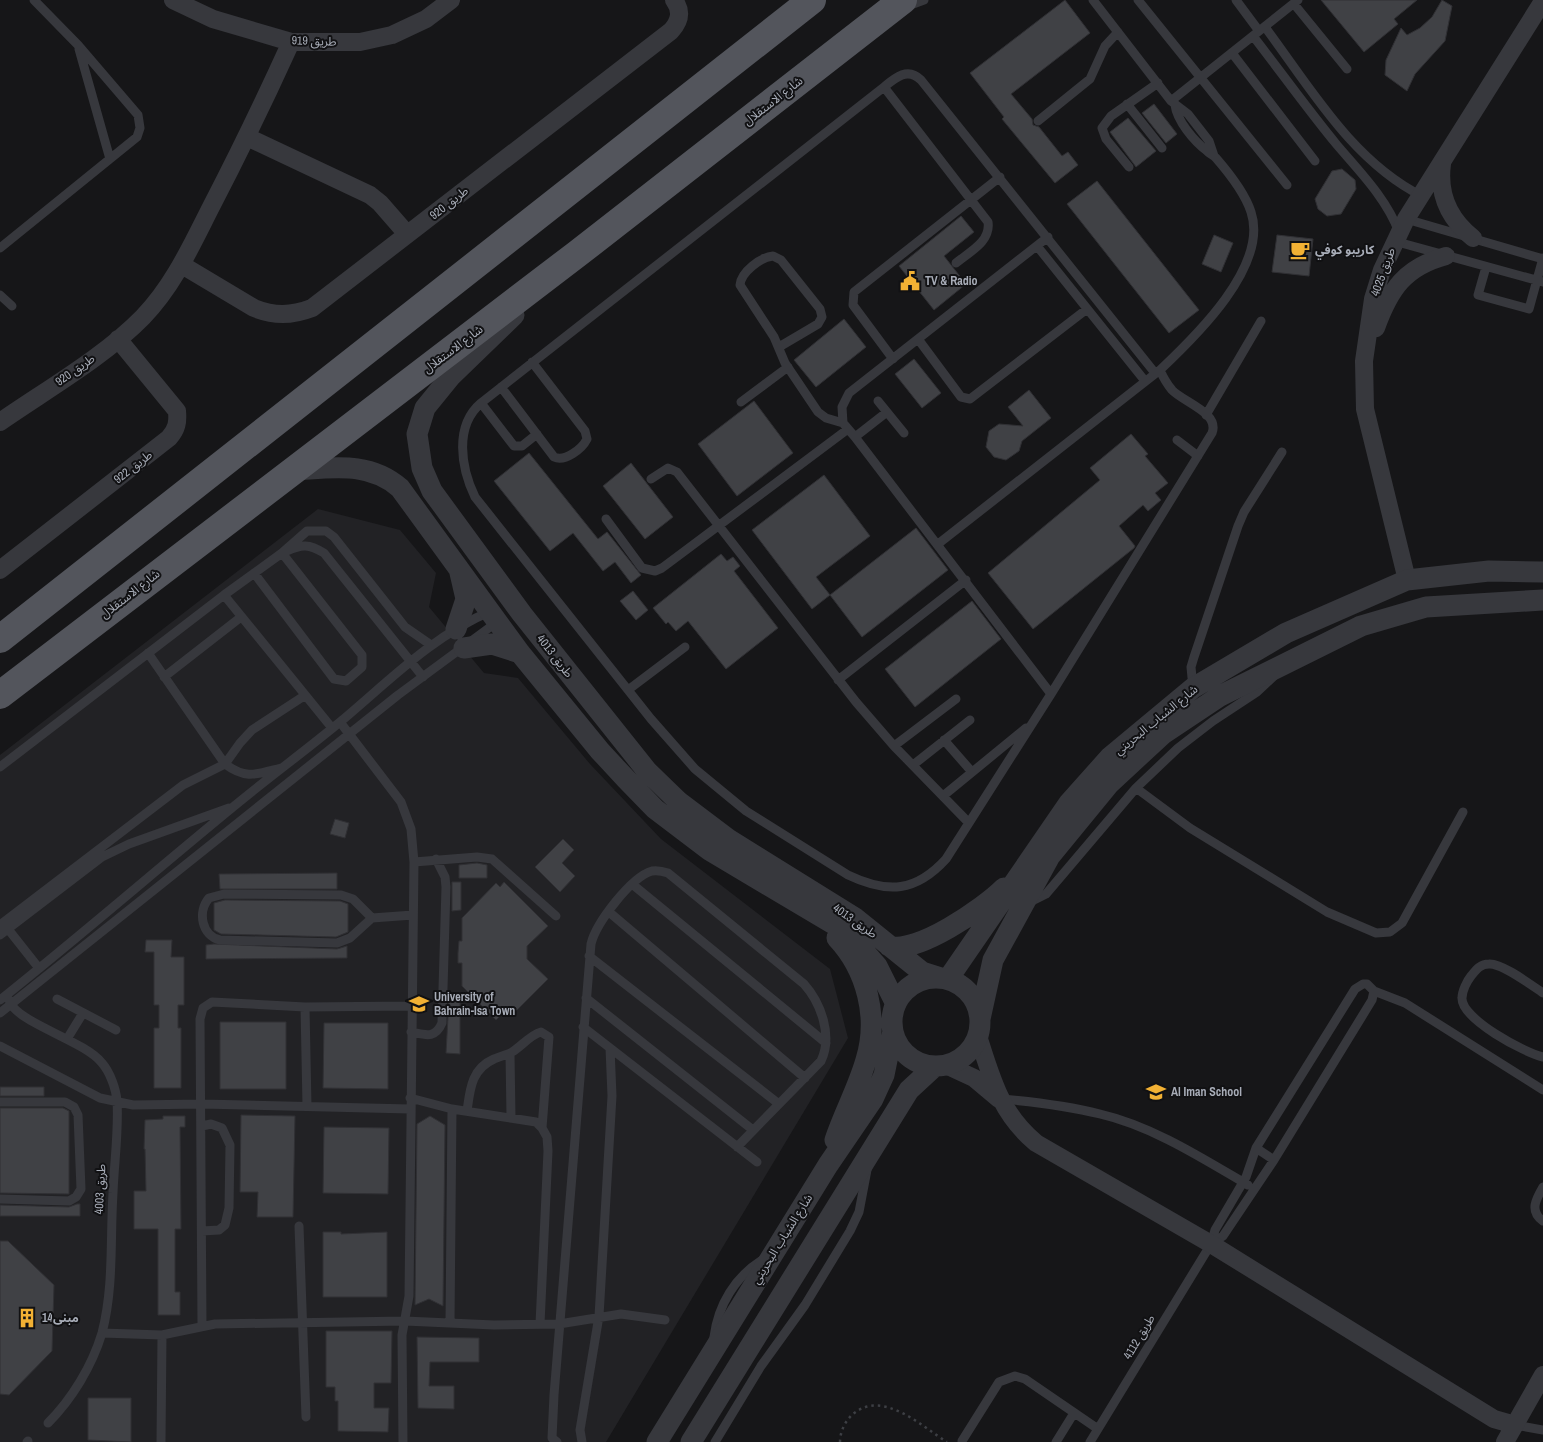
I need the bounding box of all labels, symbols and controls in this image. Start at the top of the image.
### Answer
street label: طريق 919 [291,32,337,50]
street label: شارع الاستقلال [740,73,807,130]
street label: طريق 920 [426,183,472,223]
cafe icon: كاريبو كوفي [1289,239,1311,261]
place label: كاريبو كوفي [1315,242,1375,260]
street label: طريق 4025 [1367,246,1399,298]
public building icon: TV & Radio [899,270,921,292]
place label: TV & Radio [925,273,978,289]
street label: شارع الاستقلال [420,321,487,378]
street label: طريق 920 [52,351,98,389]
street label: طريق 922 [110,447,156,487]
street label: شارع الاستقلال [97,566,164,623]
street label: طريق 4013 [533,631,577,681]
street label: شارع الشباب البحريني [1111,681,1202,760]
street label: طريق 4013 [830,900,880,942]
place label: University of Bahrain-Isa Town [434,989,515,1019]
school or university icon: University of Bahrain-Isa Town [408,993,430,1015]
school or university icon: Al Iman School [1145,1081,1167,1103]
place label: Al Iman School [1171,1084,1242,1100]
street label: طريق 4003 [91,1163,109,1215]
street label: شارع الشباب البحريني [748,1191,818,1288]
building icon: مبنى14 [16,1307,38,1329]
place label: مبنى14 [42,1310,79,1326]
street label: طريق 4112 [1119,1312,1159,1362]

